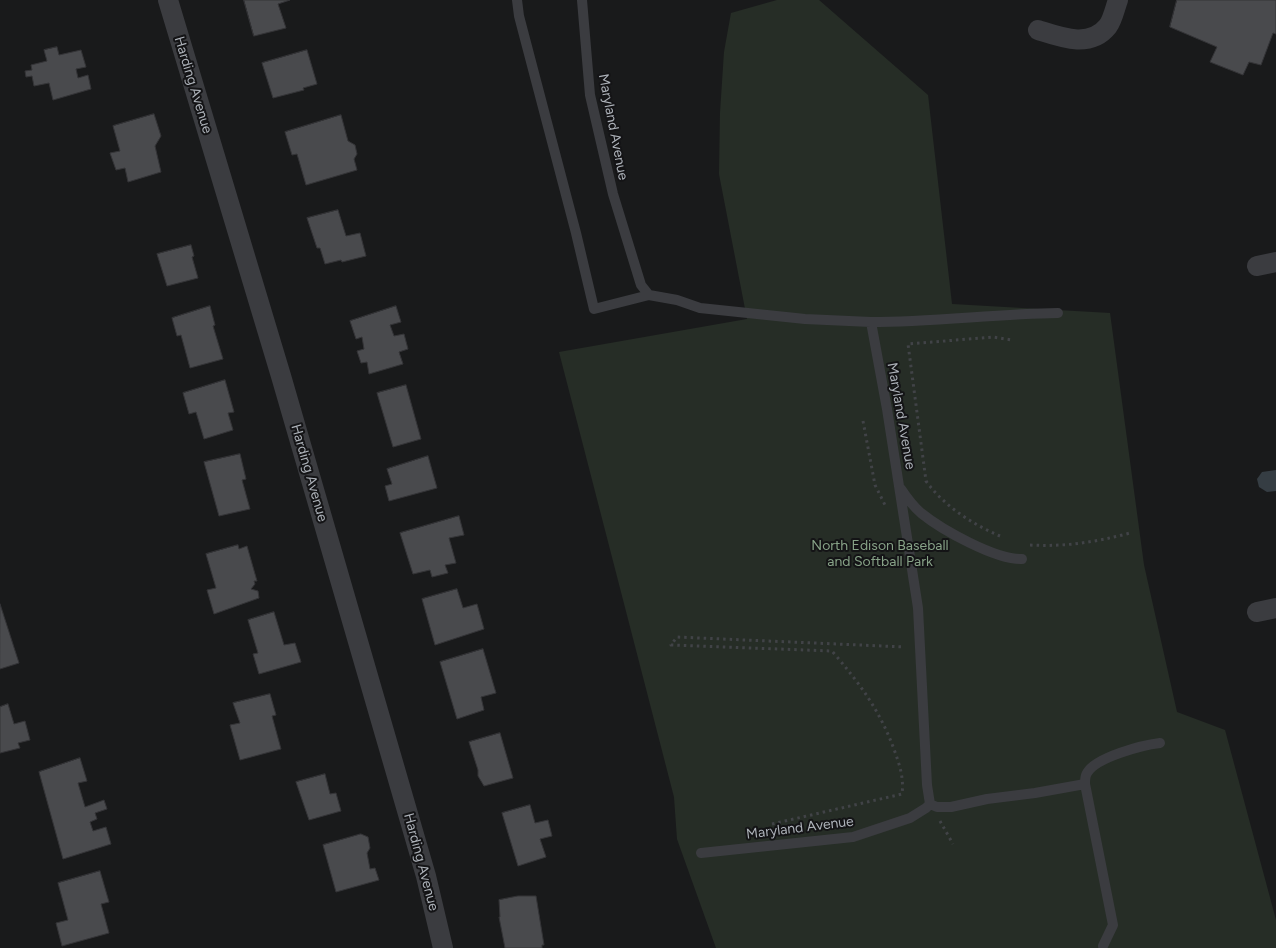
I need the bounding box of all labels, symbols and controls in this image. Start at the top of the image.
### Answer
street label: Harding Avenue [170,34,216,136]
street label: Maryland Avenue [594,72,632,182]
street label: Maryland Avenue [883,361,919,471]
street label: Harding Avenue [287,422,331,524]
park label: North Edison Baseball and Softball Park [811,538,949,570]
street label: Harding Avenue [400,811,442,913]
street label: Maryland Avenue [745,813,855,843]

